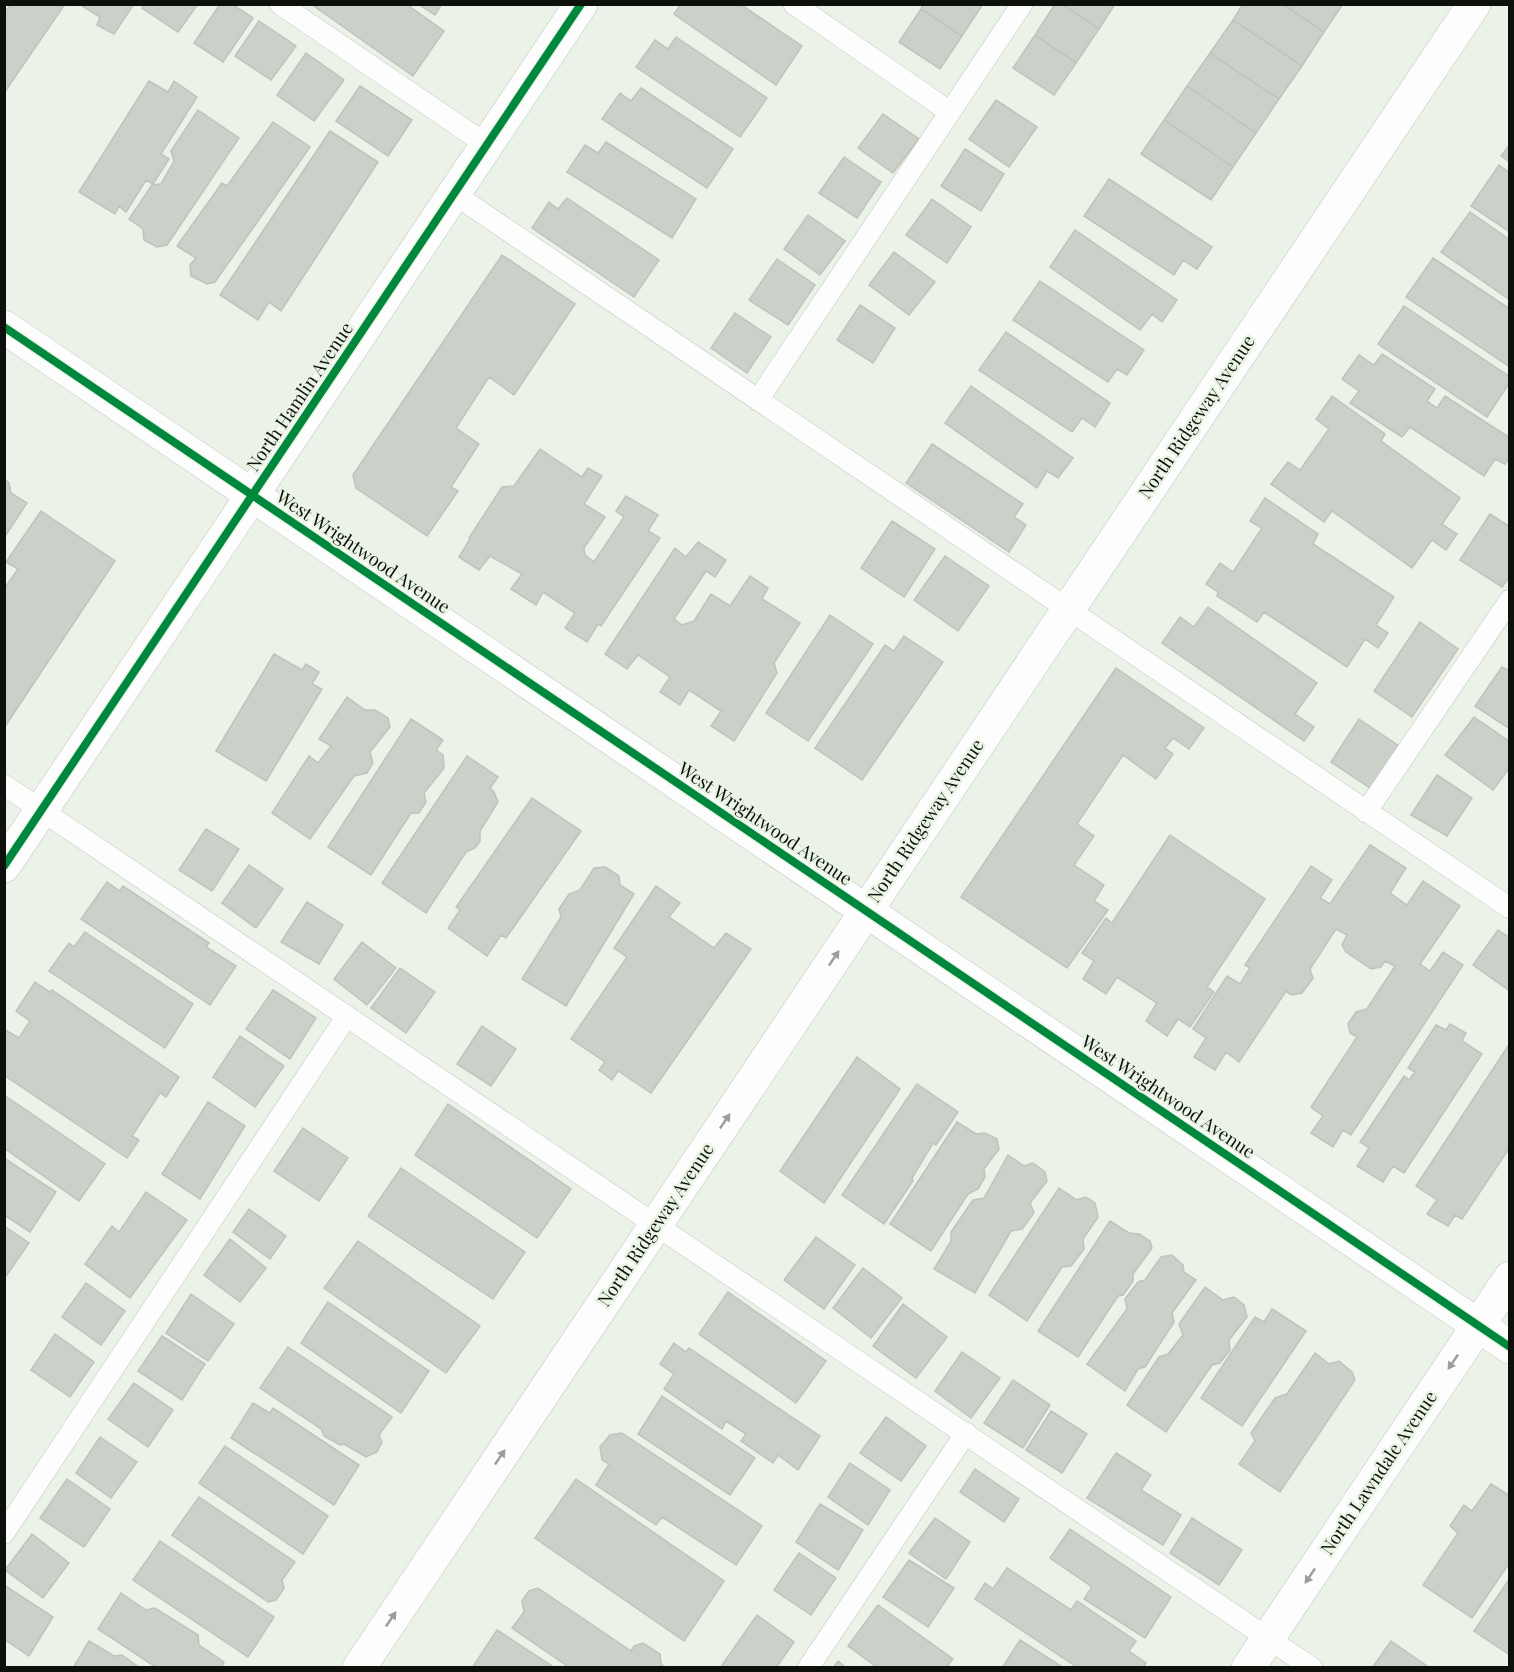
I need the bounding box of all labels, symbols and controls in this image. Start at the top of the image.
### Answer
street label: North Hamlin Avenue [240,317,358,476]
street label: North Ridgeway Avenue [1133,330,1260,503]
street label: West Wrightwood Avenue [271,483,455,618]
street label: North Ridgeway Avenue [862,734,989,907]
street label: West Wrightwood Avenue [673,755,857,890]
one-way arrow [828,951,840,967]
street label: West Wrightwood Avenue [1076,1028,1260,1163]
one-way arrow [720,1112,731,1129]
street label: North Ridgeway Avenue [592,1138,719,1311]
one-way arrow [1448,1353,1459,1370]
street label: North Lawndale Avenue [1314,1386,1442,1559]
one-way arrow [494,1449,505,1465]
one-way arrow [1304,1568,1315,1584]
one-way arrow [386,1611,397,1627]

